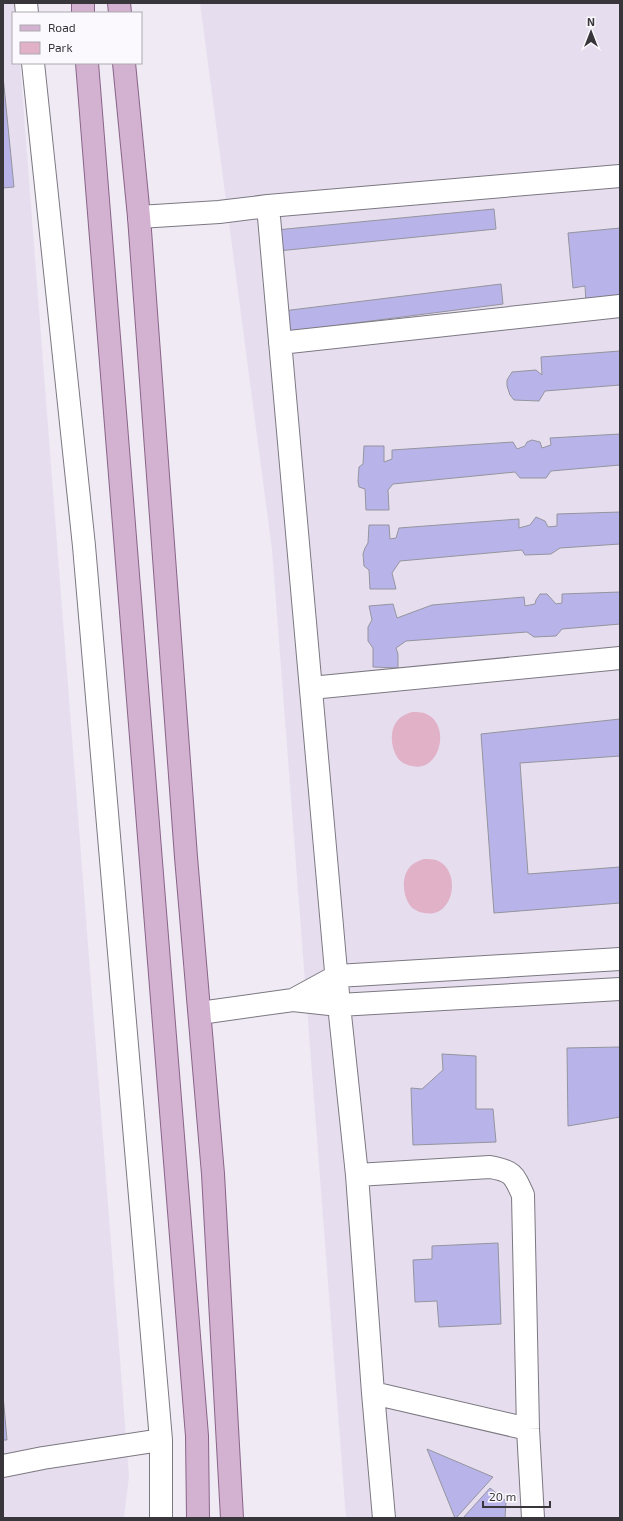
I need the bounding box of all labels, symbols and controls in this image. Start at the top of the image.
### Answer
legend [12,12,142,64]
north arrow [571,12,611,52]
text: N [587,15,595,28]
text: Road [48,20,76,34]
text: Park [48,40,73,54]
scale bar [483,1483,550,1509]
text: 20 m [489,1489,516,1503]

